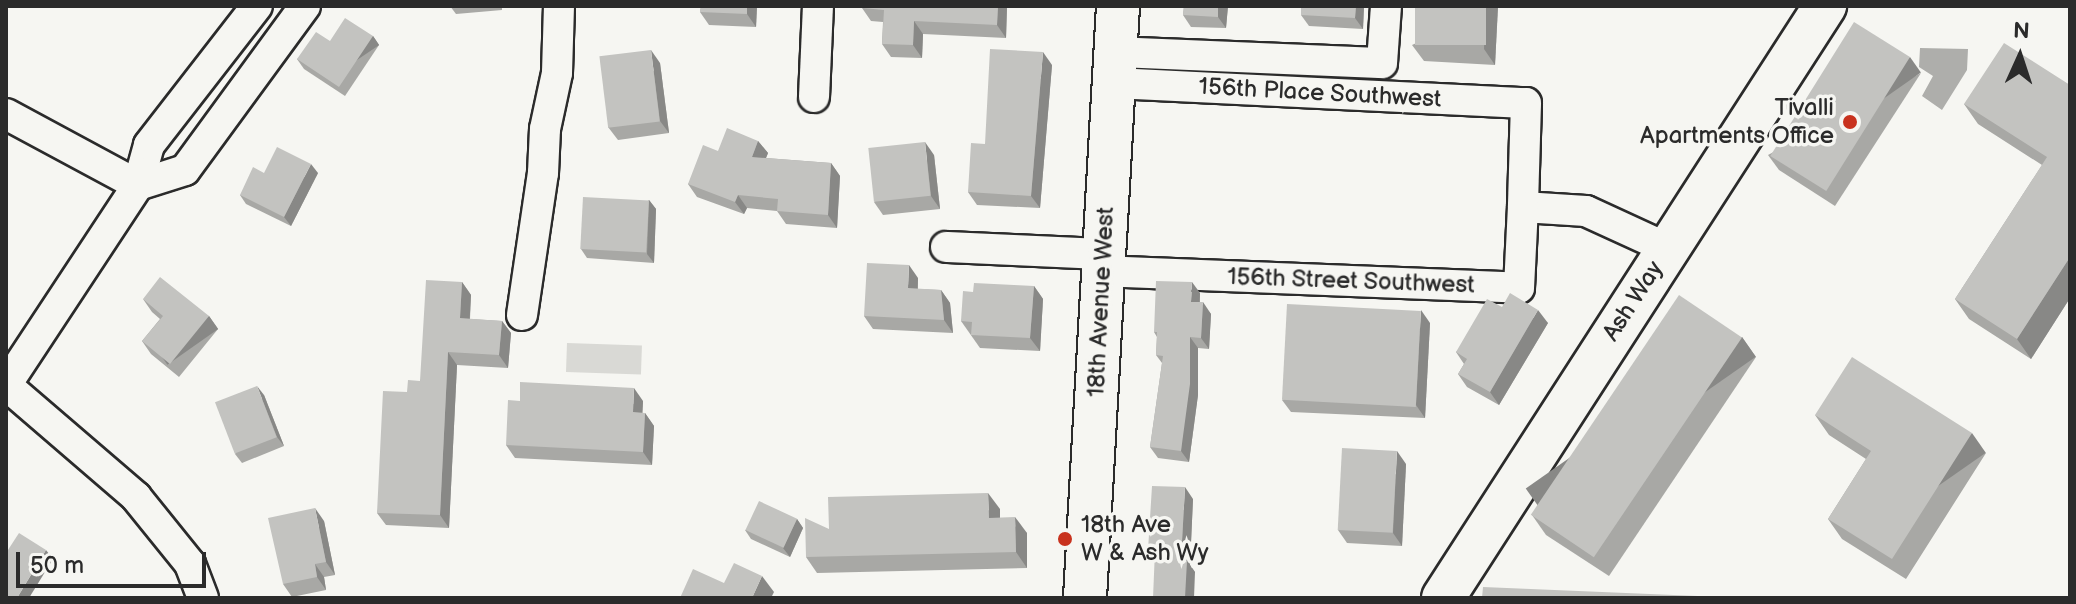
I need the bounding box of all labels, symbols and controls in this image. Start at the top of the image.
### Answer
north arrow [1980,16,2060,96]
text: N [2012,18,2030,45]
street label: 156th Place Southwest [1198,72,1442,114]
place label: Tivalli Apartments Office [1640,94,1834,150]
marker: Tivalli Apartments Office [1841,113,1859,131]
street label: 18th Avenue West [1082,206,1120,398]
street label: Ash Way [1596,255,1670,347]
street label: 156th Street Southwest [1226,262,1476,300]
place label: 18th Ave W & Ash Wy [1081,511,1210,567]
marker: 18th Ave W & Ash Wy [1056,530,1074,548]
scale bar [20,536,210,586]
text: 50 m [30,551,84,580]

